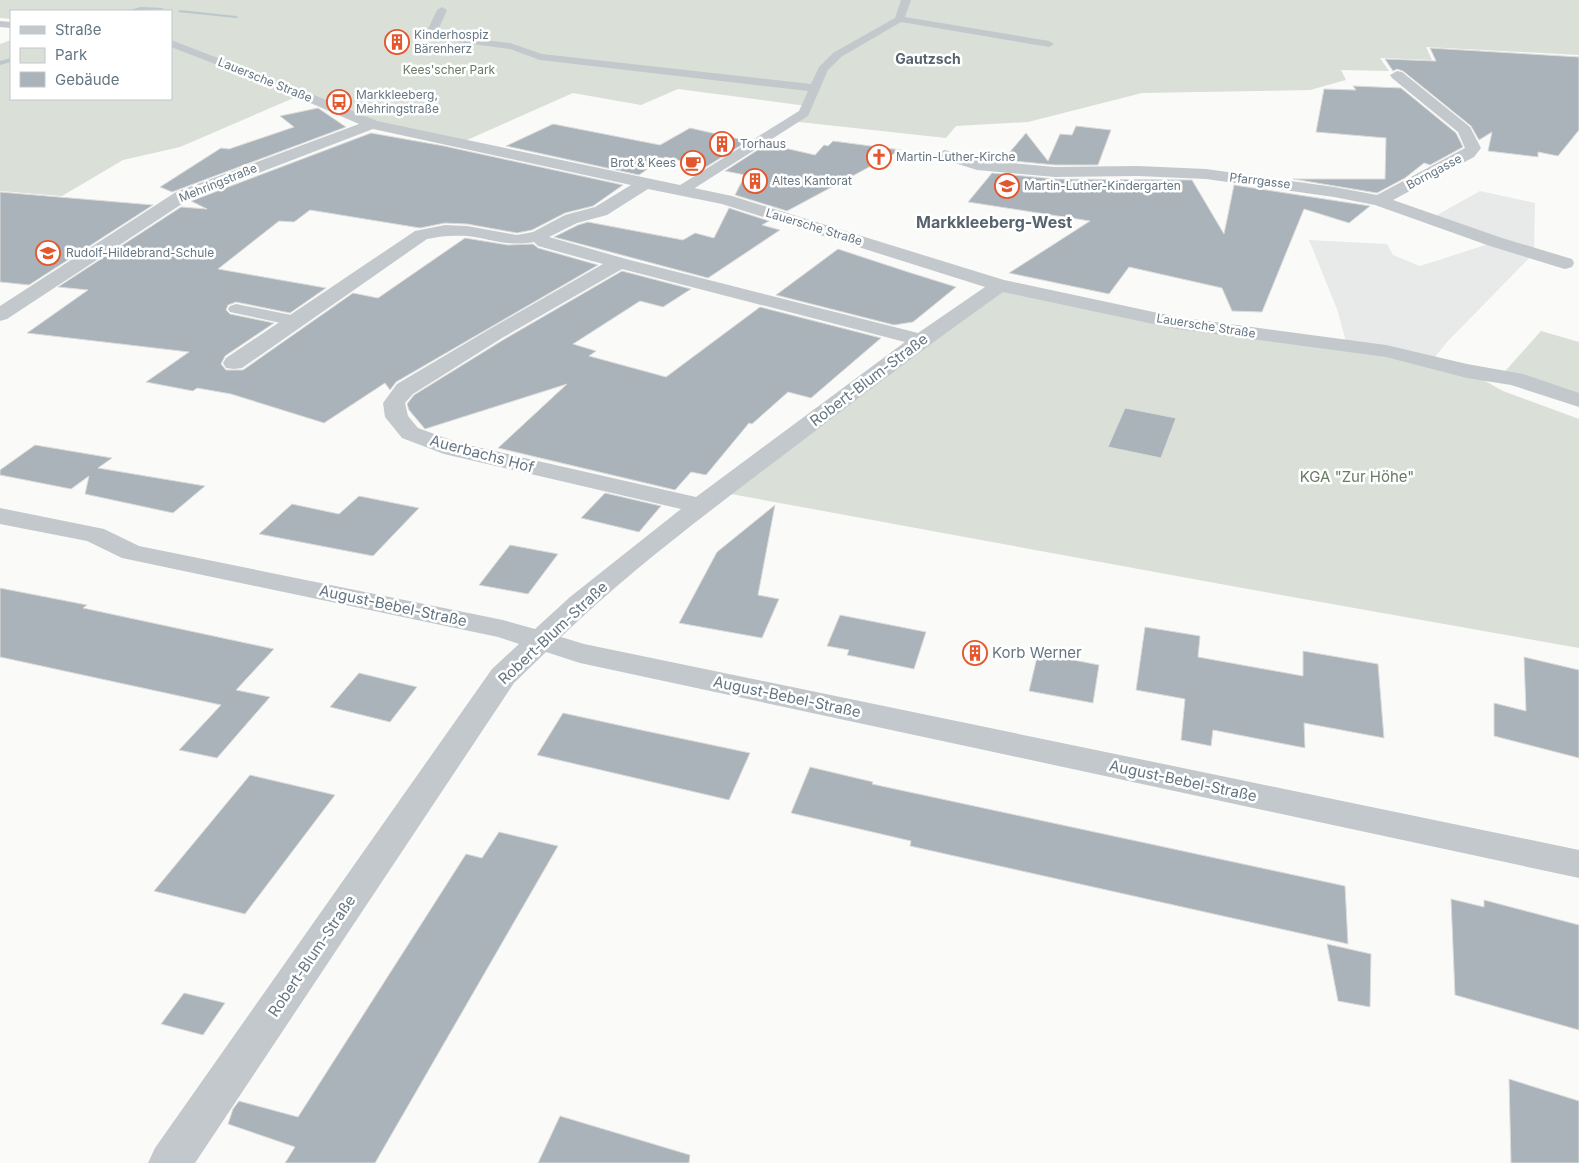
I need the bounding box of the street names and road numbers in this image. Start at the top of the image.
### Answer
street label: Lauersche Straße [216,54,314,105]
street label: Borngasse [1403,151,1464,192]
street label: Mehringstraße [177,160,259,205]
street label: Pfarrgasse [1229,169,1291,192]
street label: Lauersche Straße [764,205,864,248]
street label: Lauersche Straße [1155,310,1257,341]
street label: Robert-Blum-Straße [806,329,931,430]
street label: Auerbachs Hof [428,431,537,477]
street label: Robert-Blum-Straße [494,577,611,688]
street label: August-Bebel-Straße [318,581,469,630]
street label: August-Bebel-Straße [712,672,863,721]
street label: August-Bebel-Straße [1108,756,1259,805]
street label: Robert-Blum-Straße [264,891,359,1020]

